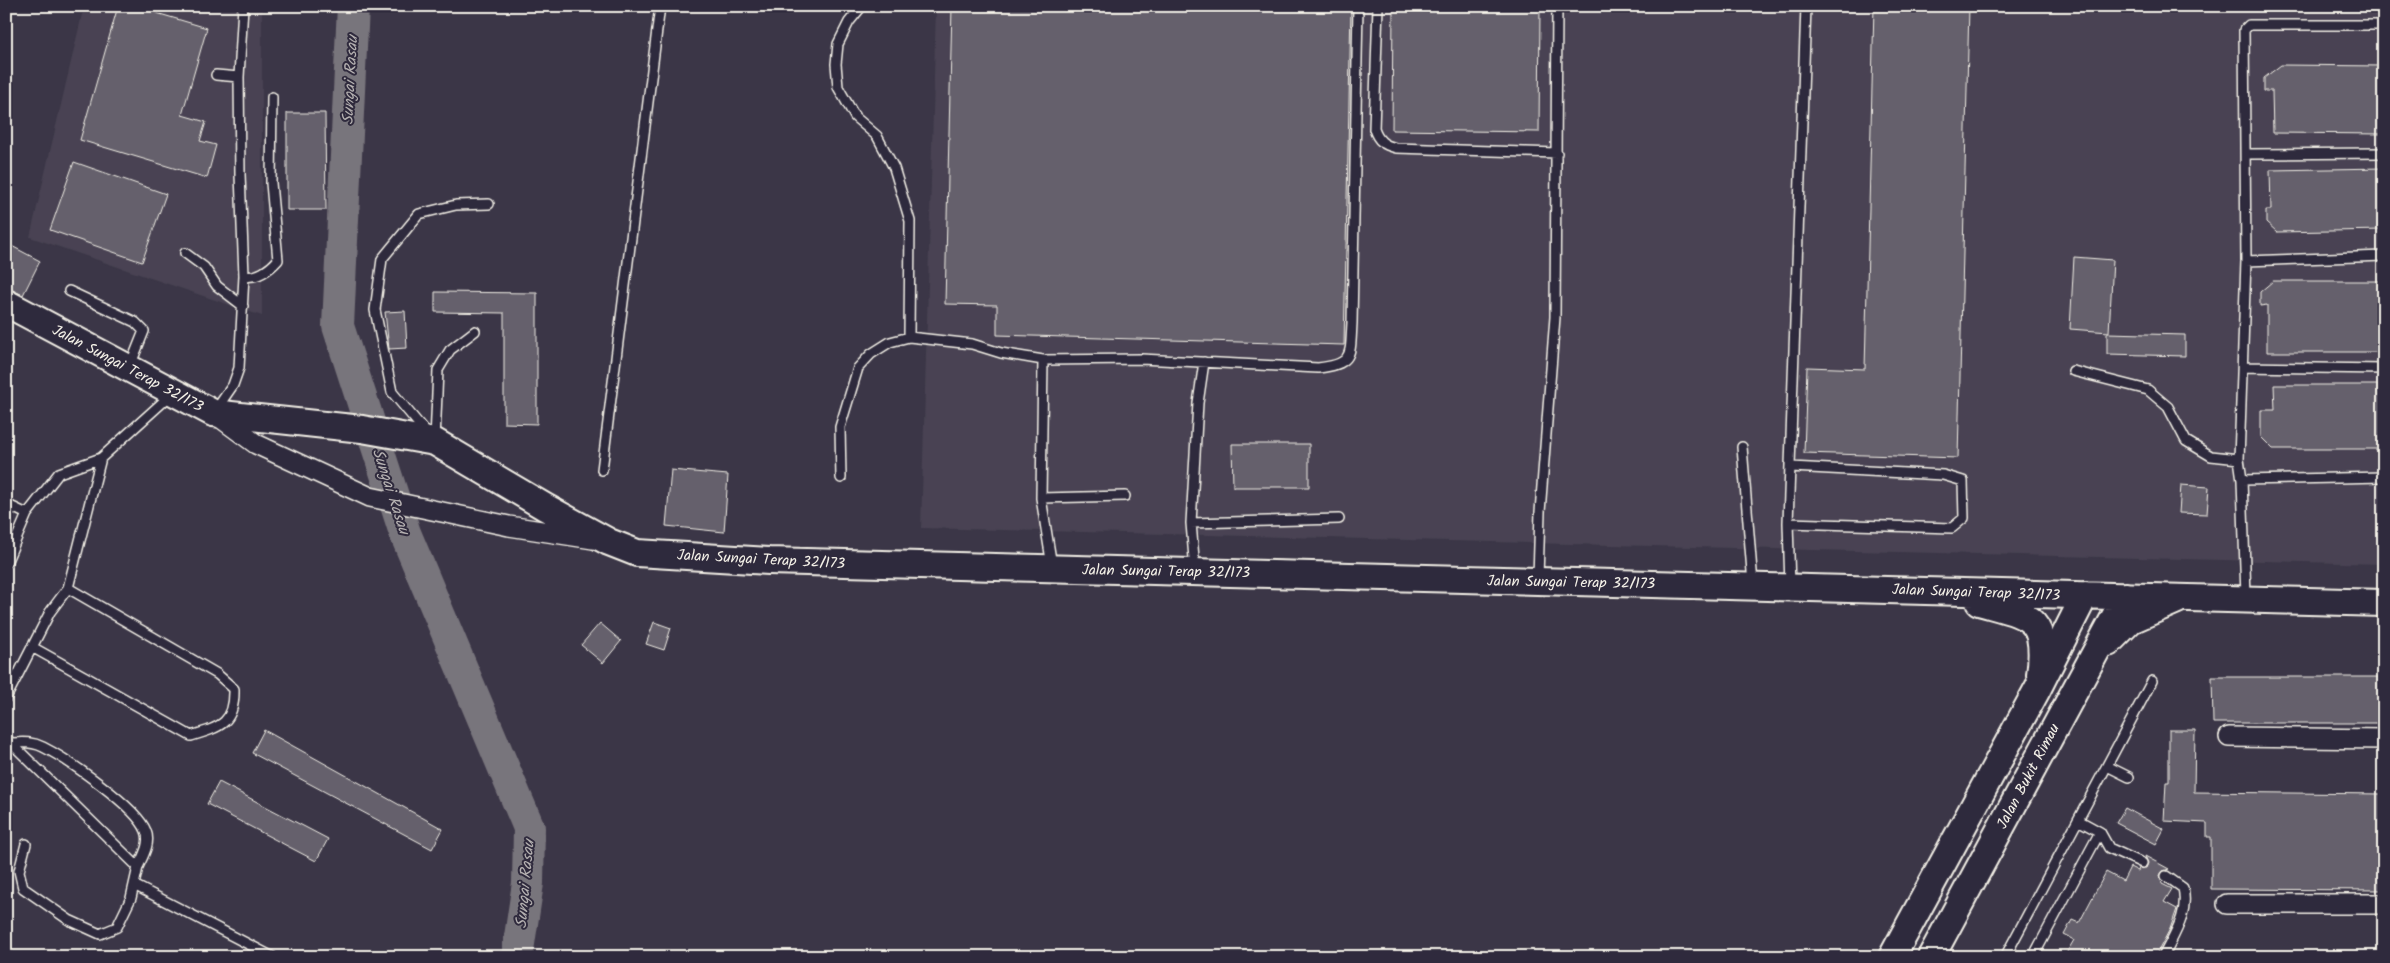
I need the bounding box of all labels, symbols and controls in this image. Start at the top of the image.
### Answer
water label: Sungai Rasau [336,33,365,125]
street label: Jalan Sungai Terap 32/173 [48,319,208,419]
water label: Sungai Rasau [365,445,417,540]
street label: Jalan Sungai Terap 32/173 [676,544,846,576]
street label: Jalan Sungai Terap 32/173 [1082,559,1251,585]
street label: Jalan Sungai Terap 32/173 [1487,570,1656,596]
street label: Jalan Sungai Terap 32/173 [1891,578,2061,608]
street label: Jalan Bukit Rimau [1991,719,2067,834]
water label: Sungai Rasau [509,836,542,930]

